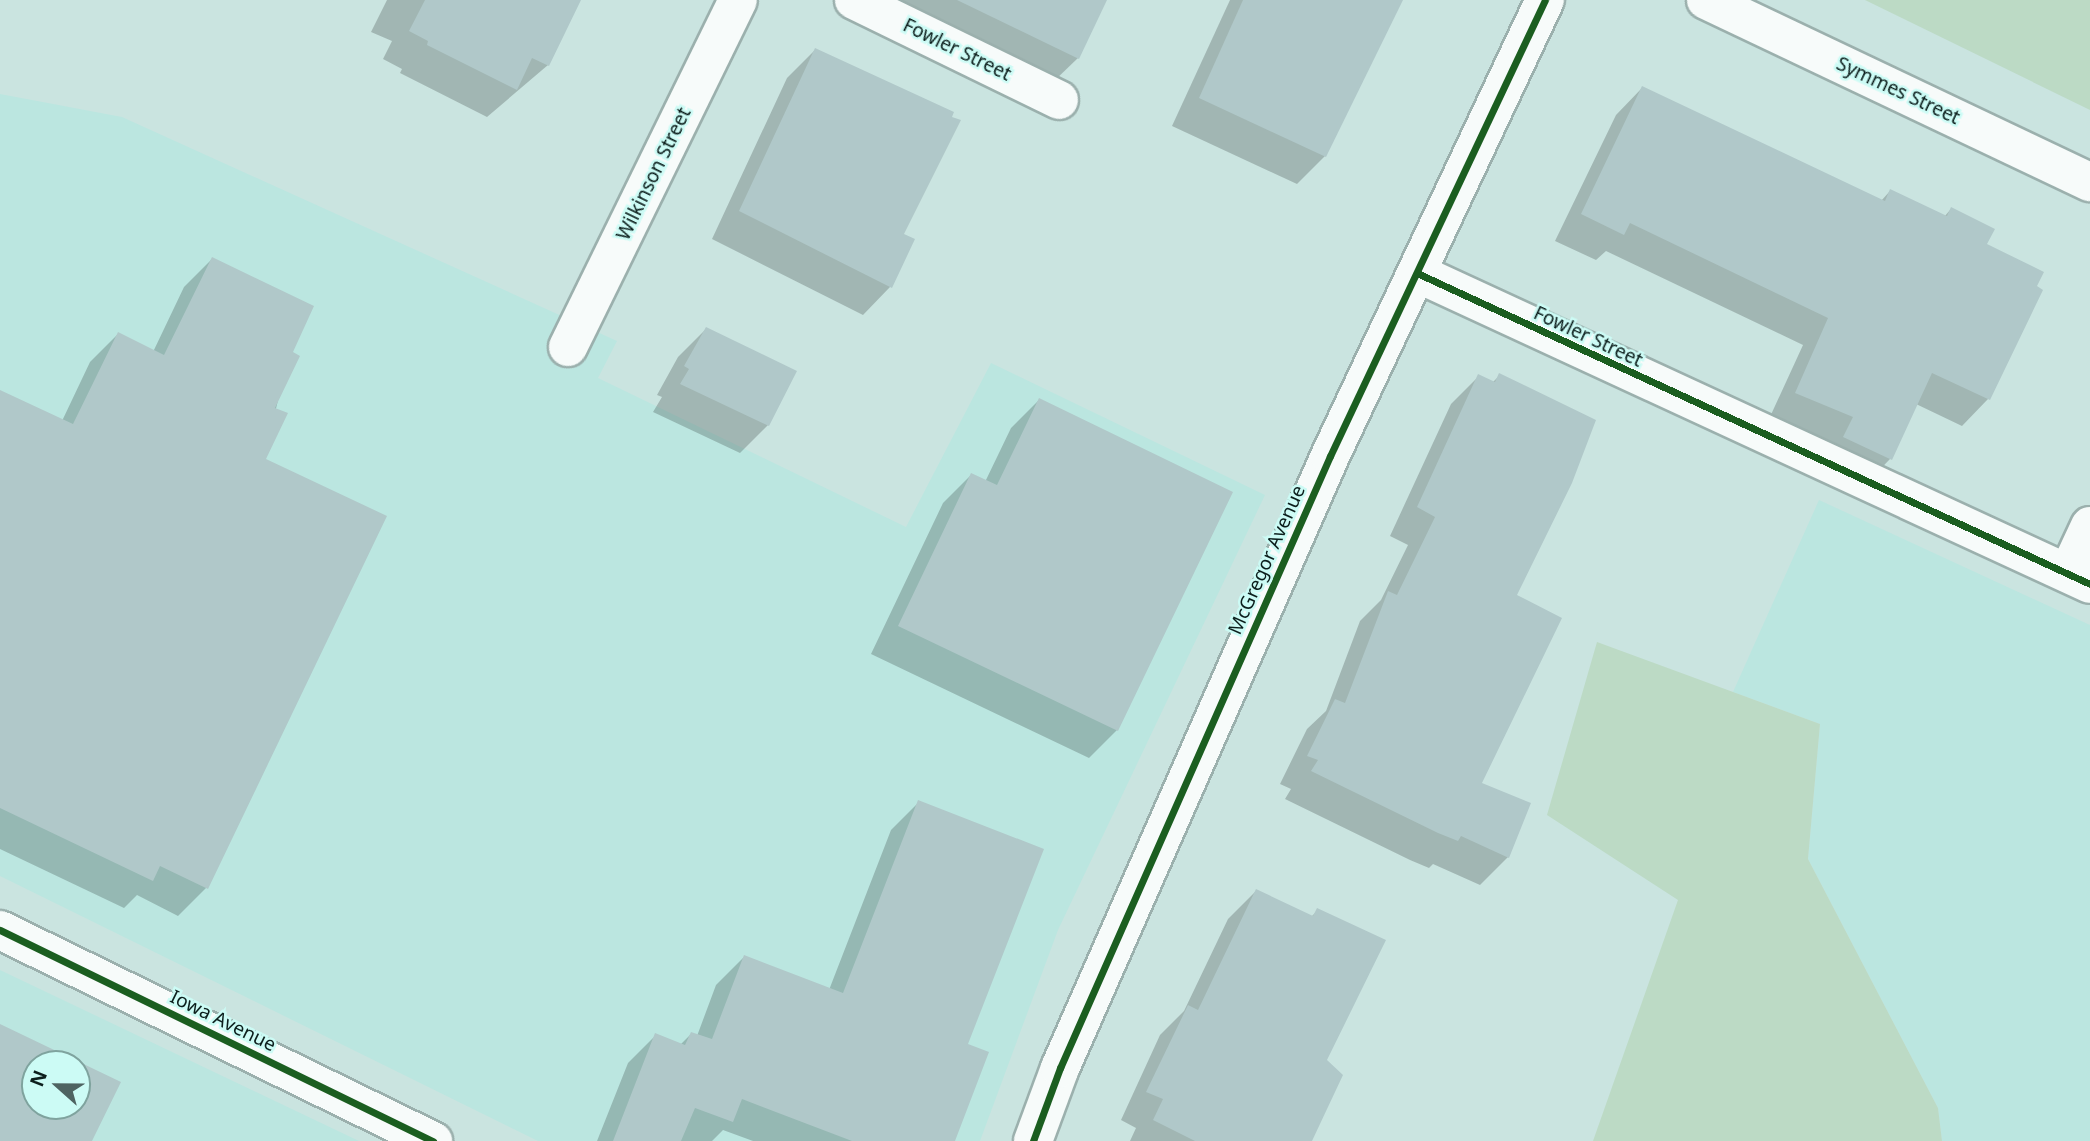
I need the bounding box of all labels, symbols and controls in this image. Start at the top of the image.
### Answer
street label: Fowler Street [899,14,1015,86]
street label: Symmes Street [1833,52,1963,130]
street label: Wilkinson Street [612,104,696,244]
street label: Fowler Street [1530,302,1646,372]
street label: McGregor Avenue [1224,482,1310,638]
street label: Iowa Avenue [166,986,280,1056]
north arrow [21,1050,91,1120]
text: N [23,1066,53,1090]

